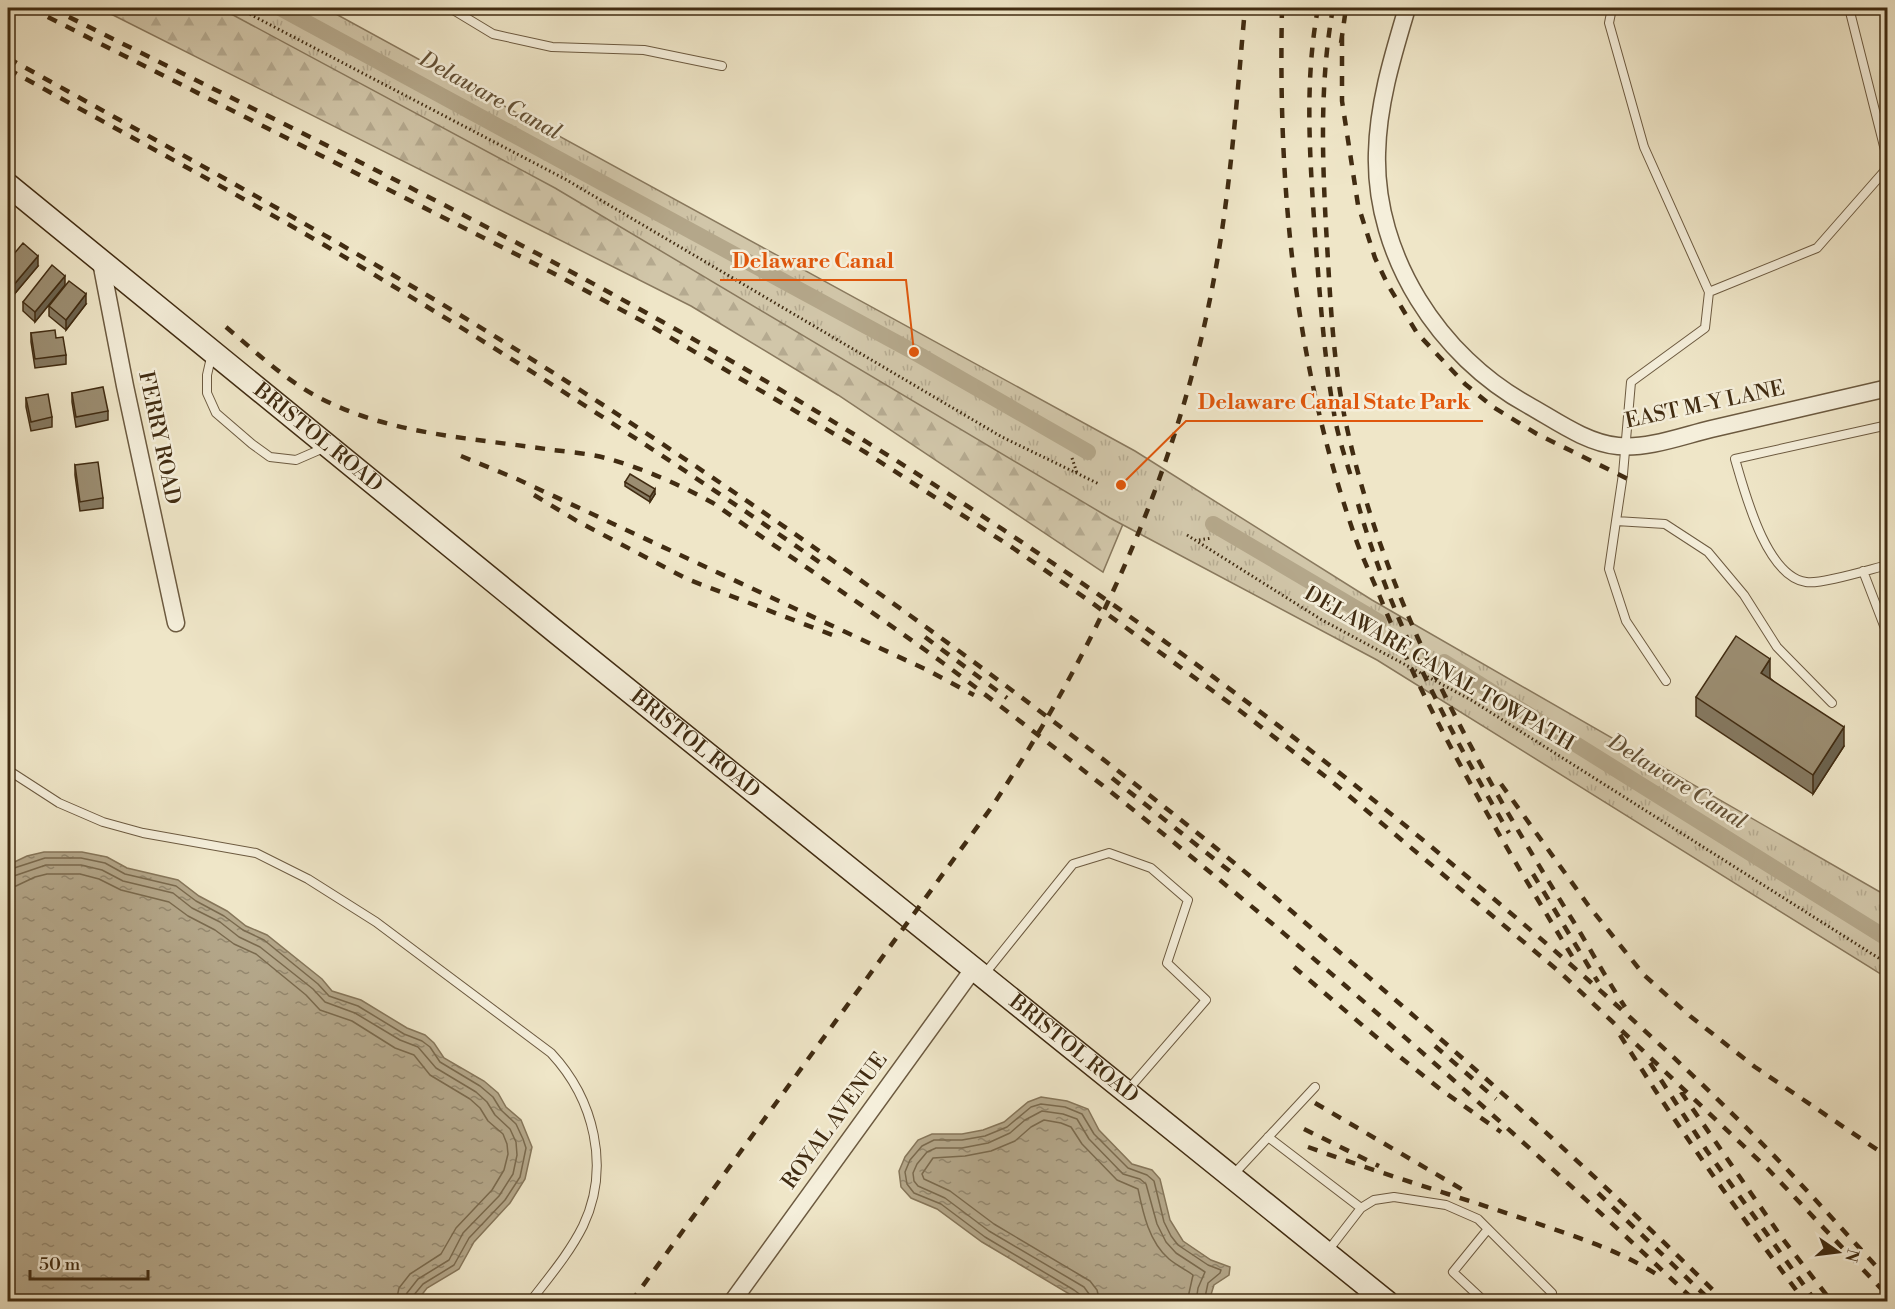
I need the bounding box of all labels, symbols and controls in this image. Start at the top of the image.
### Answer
water label: Delaware Canal [413,45,566,146]
callout: Delaware Canal [720,240,906,280]
text: Delaware Canal [732,248,894,275]
street label: FERRY ROAD [132,369,186,507]
street label: EAST M-Y LANE [1623,375,1787,435]
street label: BRISTOL ROAD [247,377,388,498]
callout: Delaware Canal State Park [1186,381,1483,421]
text: Delaware Canal State Park [1198,389,1471,416]
street label: DELAWARE CANAL TOWPATH [1299,581,1579,757]
street label: BRISTOL ROAD [624,684,765,804]
water label: Delaware Canal [1602,728,1751,835]
street label: BRISTOL ROAD [1003,989,1144,1109]
street label: ROYAL AVENUE [777,1048,893,1194]
north arrow [1808,1222,1868,1282]
scale bar [30,1243,148,1281]
text: N [1840,1247,1863,1264]
text: 50 m [39,1253,81,1276]

